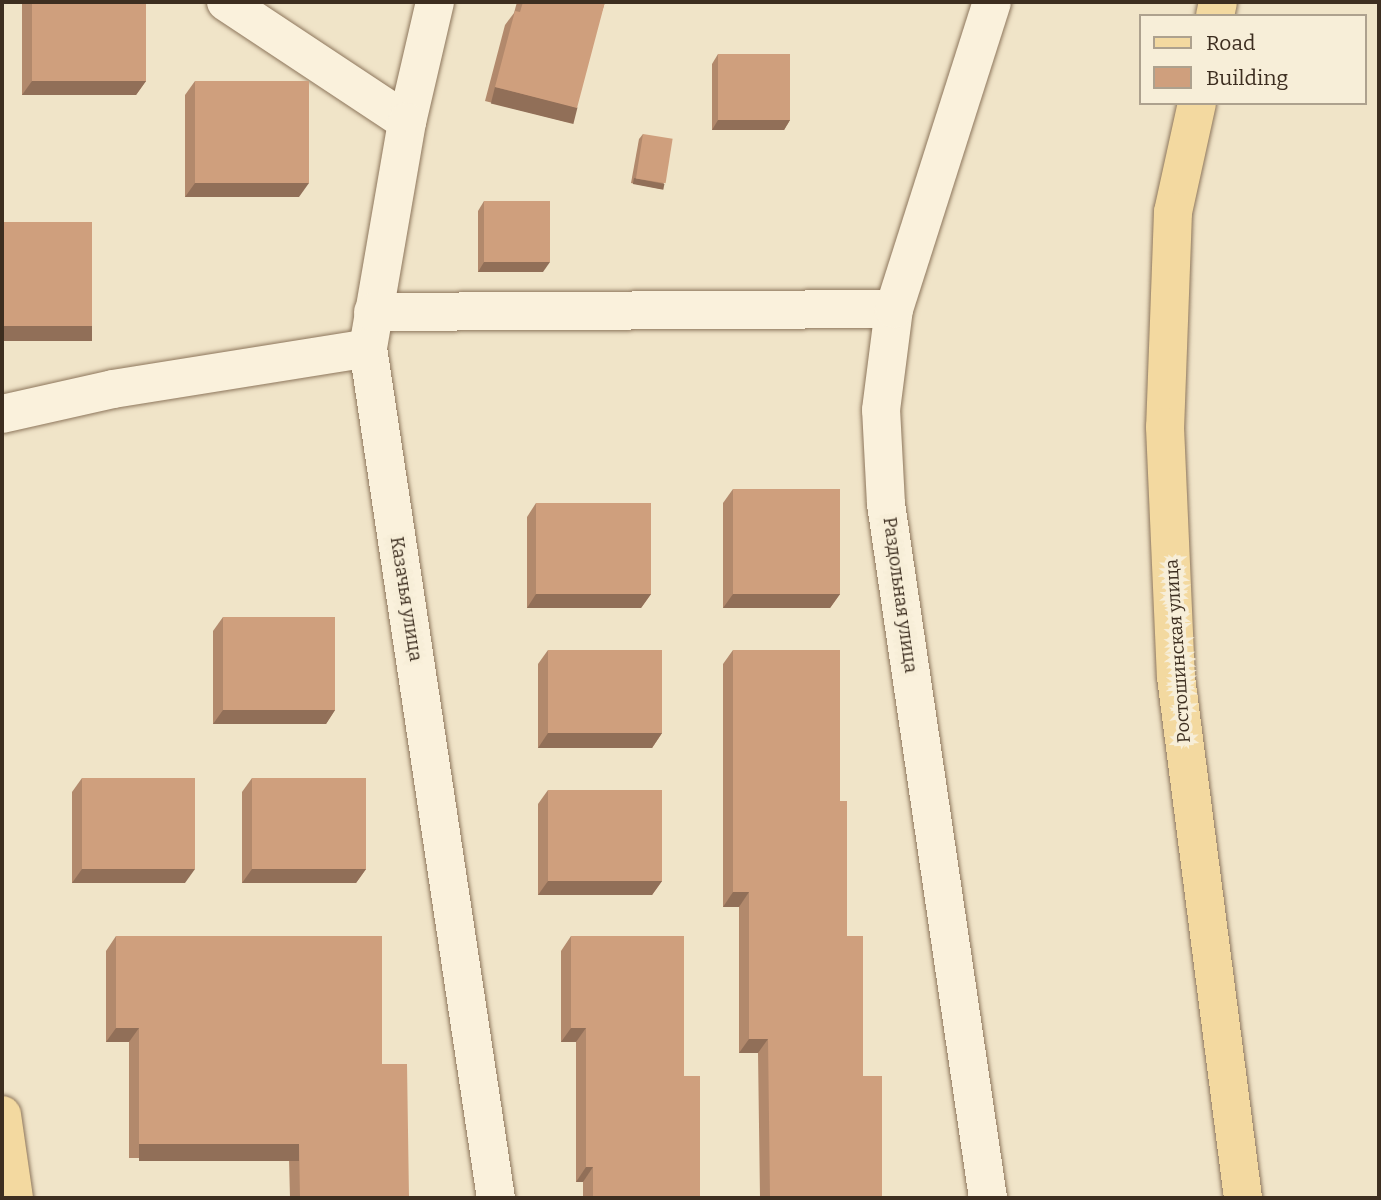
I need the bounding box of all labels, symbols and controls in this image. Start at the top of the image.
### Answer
legend [1140,14,1367,105]
text: Road [1206,30,1255,56]
text: Building [1206,65,1288,91]
street label: Раздольная улица [878,516,922,674]
street label: Казачья улица [385,535,427,663]
street label: Ростошинская улица [1161,558,1195,744]

